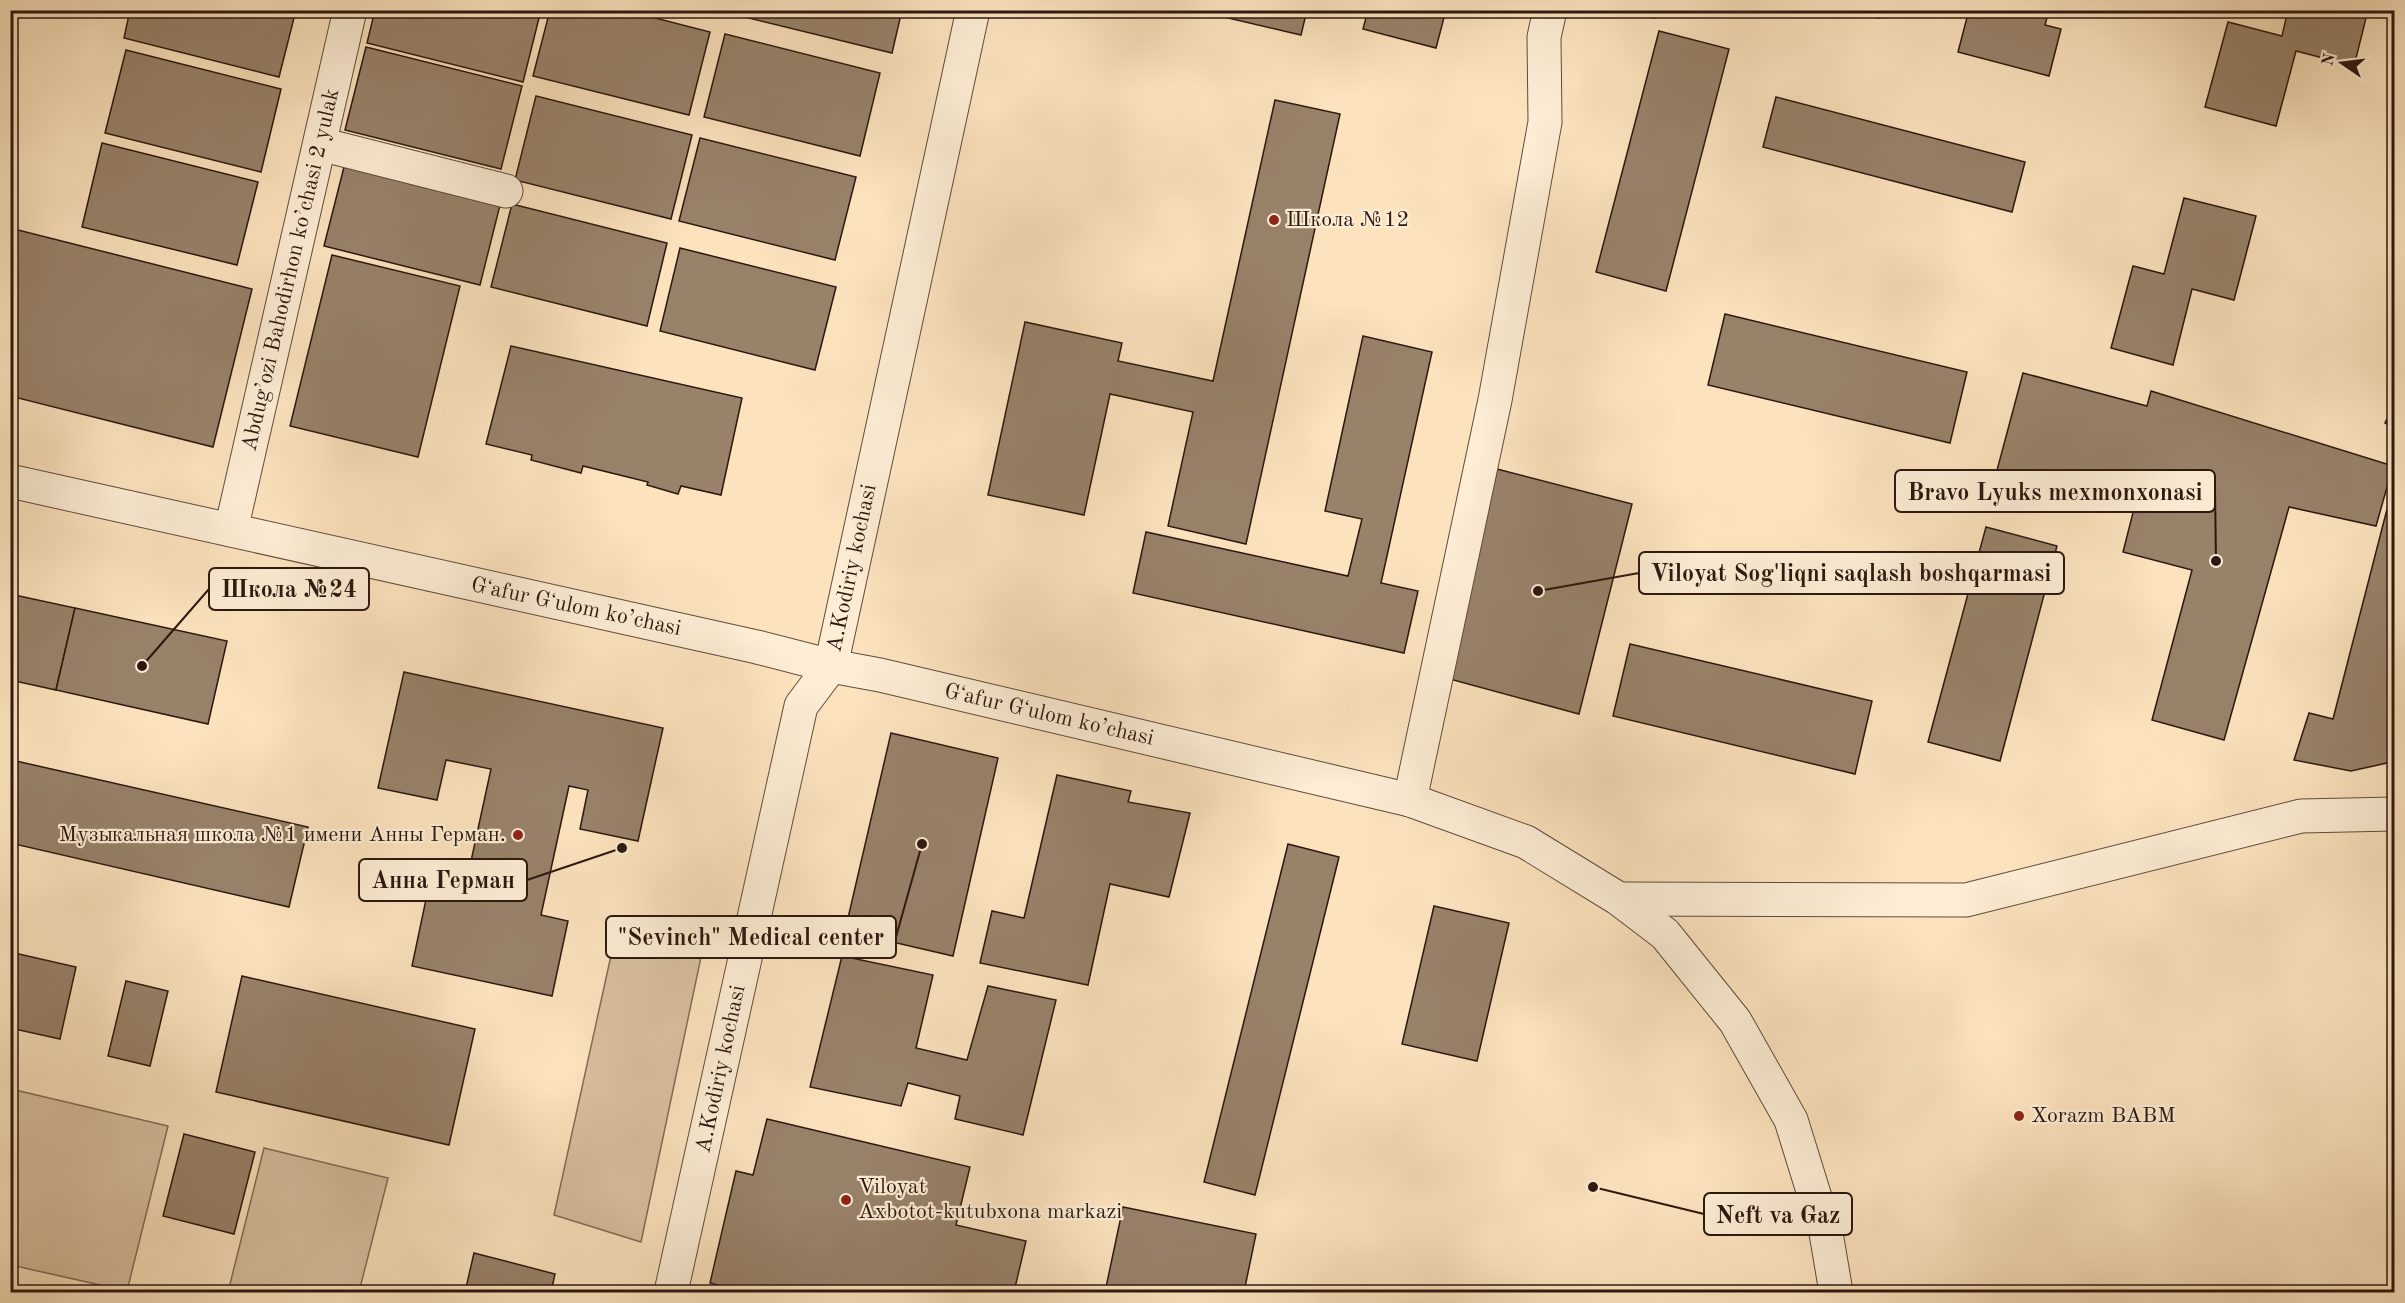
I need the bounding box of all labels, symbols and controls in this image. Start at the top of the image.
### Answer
north arrow [2312,33,2372,93]
text: N [2320,51,2339,68]
street label: Abdug’ozi Bahodirhon ko’chasi 2 yulak [238,87,344,453]
place label: Школа №12 [1286,209,1409,231]
marker: Школа №12 [1267,213,1281,227]
callout: Bravo Lyuks mexmonxonasi [1895,470,2215,512]
street label: A.Kodiriy kochasi [823,482,881,654]
text: Bravo Lyuks mexmonxonasi [1907,482,2203,506]
callout: Viloyat Sog'liqni saqlash boshqarmasi [1639,552,2064,594]
text: Viloyat Sog'liqni saqlash boshqarmasi [1651,563,2051,587]
callout: Школа №24 [209,568,369,610]
street label: Gʻafur Gʻulom ko’chasi [469,574,683,640]
text: Школа №24 [221,579,357,603]
street label: Gʻafur Gʻulom ko’chasi [942,680,1156,750]
place label: Музыкальная школа №1 имени Анны Герман. [59,824,506,846]
marker: Музыкальная школа №1 имени Анны Герман. [511,828,525,842]
callout: Анна Герман [359,859,527,901]
text: Анна Герман [371,870,515,894]
callout: "Sevinch" Medical center [606,916,896,958]
text: "Sevinch" Medical center [618,927,884,951]
street label: A.Kodiriy kochasi [692,983,750,1155]
place label: Xorazm BABM [2031,1105,2176,1127]
marker: Xorazm BABM [2012,1109,2026,1123]
place label: Viloyat Axbotot-kutubxona markazi [858,1176,1122,1223]
marker: Viloyat Axbotot-kutubxona markazi [839,1193,853,1207]
callout: Neft va Gaz [1704,1193,1852,1235]
text: Neft va Gaz [1716,1205,1840,1229]

